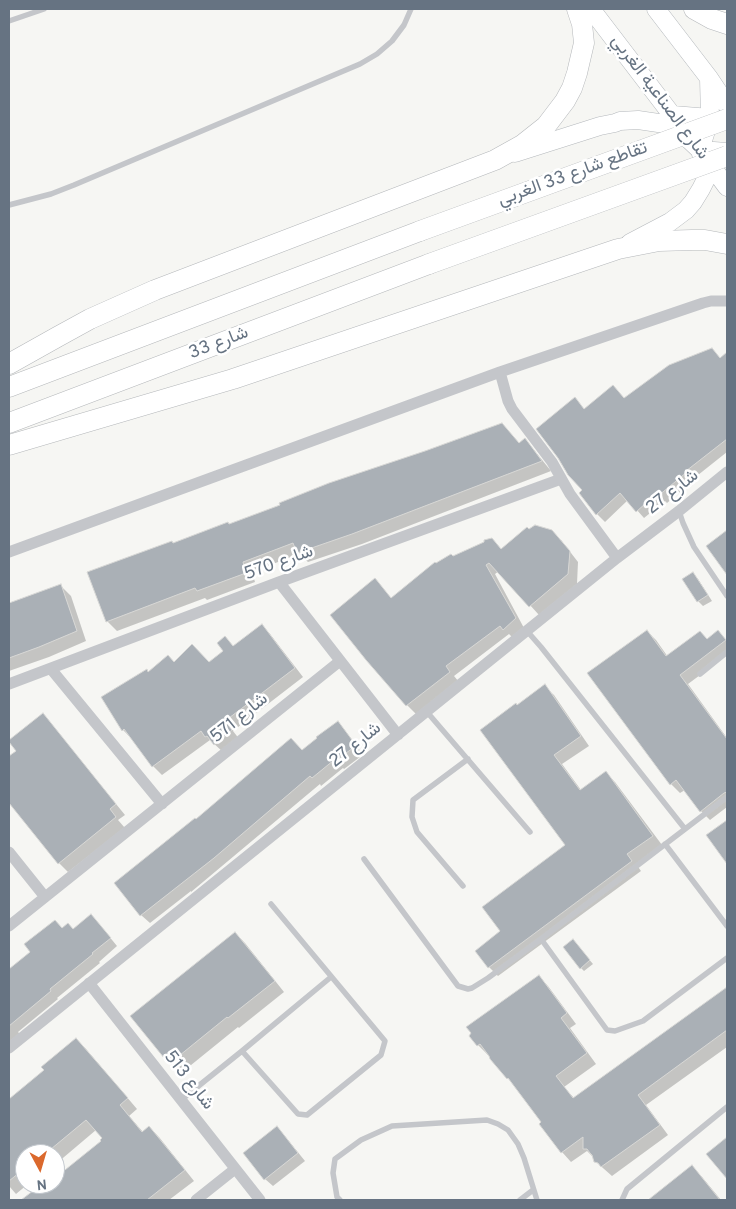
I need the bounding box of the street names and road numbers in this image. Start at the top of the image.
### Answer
street label: شارع الصناعية الغربي [605,31,713,165]
street label: تقاطع شارع 33 الغربي [495,138,651,212]
street label: شارع 33 [186,323,252,365]
street label: شارع 27 [642,466,704,520]
street label: شارع 570 [242,542,316,586]
street label: شارع 571 [207,689,273,749]
street label: شارع 27 [326,719,386,773]
street label: شارع 513 [158,1047,218,1115]

